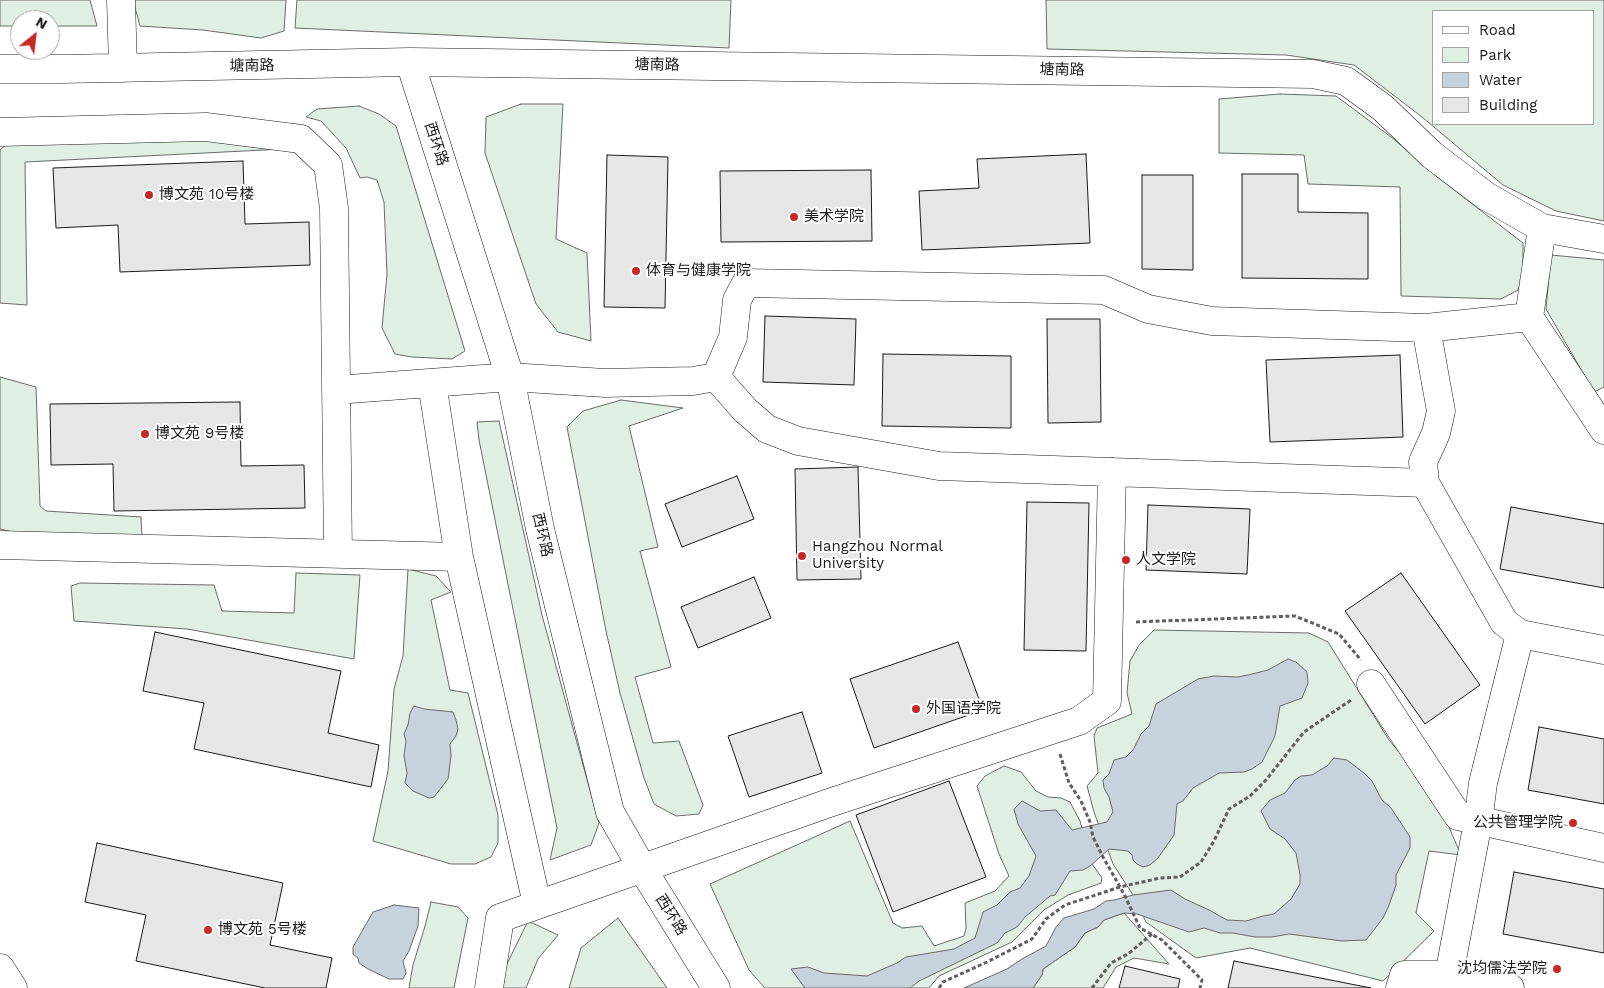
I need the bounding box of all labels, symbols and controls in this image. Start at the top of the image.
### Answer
north arrow [10,10,60,60]
legend [1432,10,1594,125]
text: N [33,13,50,32]
text: Road [1479,21,1516,39]
text: Park [1479,46,1511,64]
street label: 塘南路 [634,56,680,74]
street label: 塘南路 [229,57,275,75]
street label: 塘南路 [1039,61,1085,79]
text: Water [1479,71,1522,89]
text: Building [1479,96,1537,114]
street label: 西环路 [420,120,452,168]
place label: 博文苑 10号楼 [159,186,254,204]
marker: 博文苑 10号楼 [143,189,155,201]
place label: 美术学院 [804,208,864,226]
marker: 美术学院 [788,211,800,223]
place label: 体育与健康学院 [646,262,751,280]
marker: 体育与健康学院 [630,265,642,277]
place label: 博文苑 9号楼 [155,425,244,443]
marker: 博文苑 9号楼 [139,428,151,440]
street label: 西环路 [528,511,556,559]
place label: Hangzhou Normal University [812,538,943,573]
marker: Hangzhou Normal University [796,550,808,562]
place label: 人文学院 [1136,551,1196,569]
marker: 人文学院 [1120,554,1132,566]
place label: 外国语学院 [926,700,1001,718]
marker: 外国语学院 [910,703,922,715]
place label: 公共管理学院 [1473,814,1563,832]
marker: 公共管理学院 [1567,817,1579,829]
street label: 西环路 [651,891,691,939]
place label: 博文苑 5号楼 [218,921,307,939]
marker: 博文苑 5号楼 [202,924,214,936]
place label: 沈均儒法学院 [1457,960,1547,978]
marker: 沈均儒法学院 [1551,963,1563,975]

